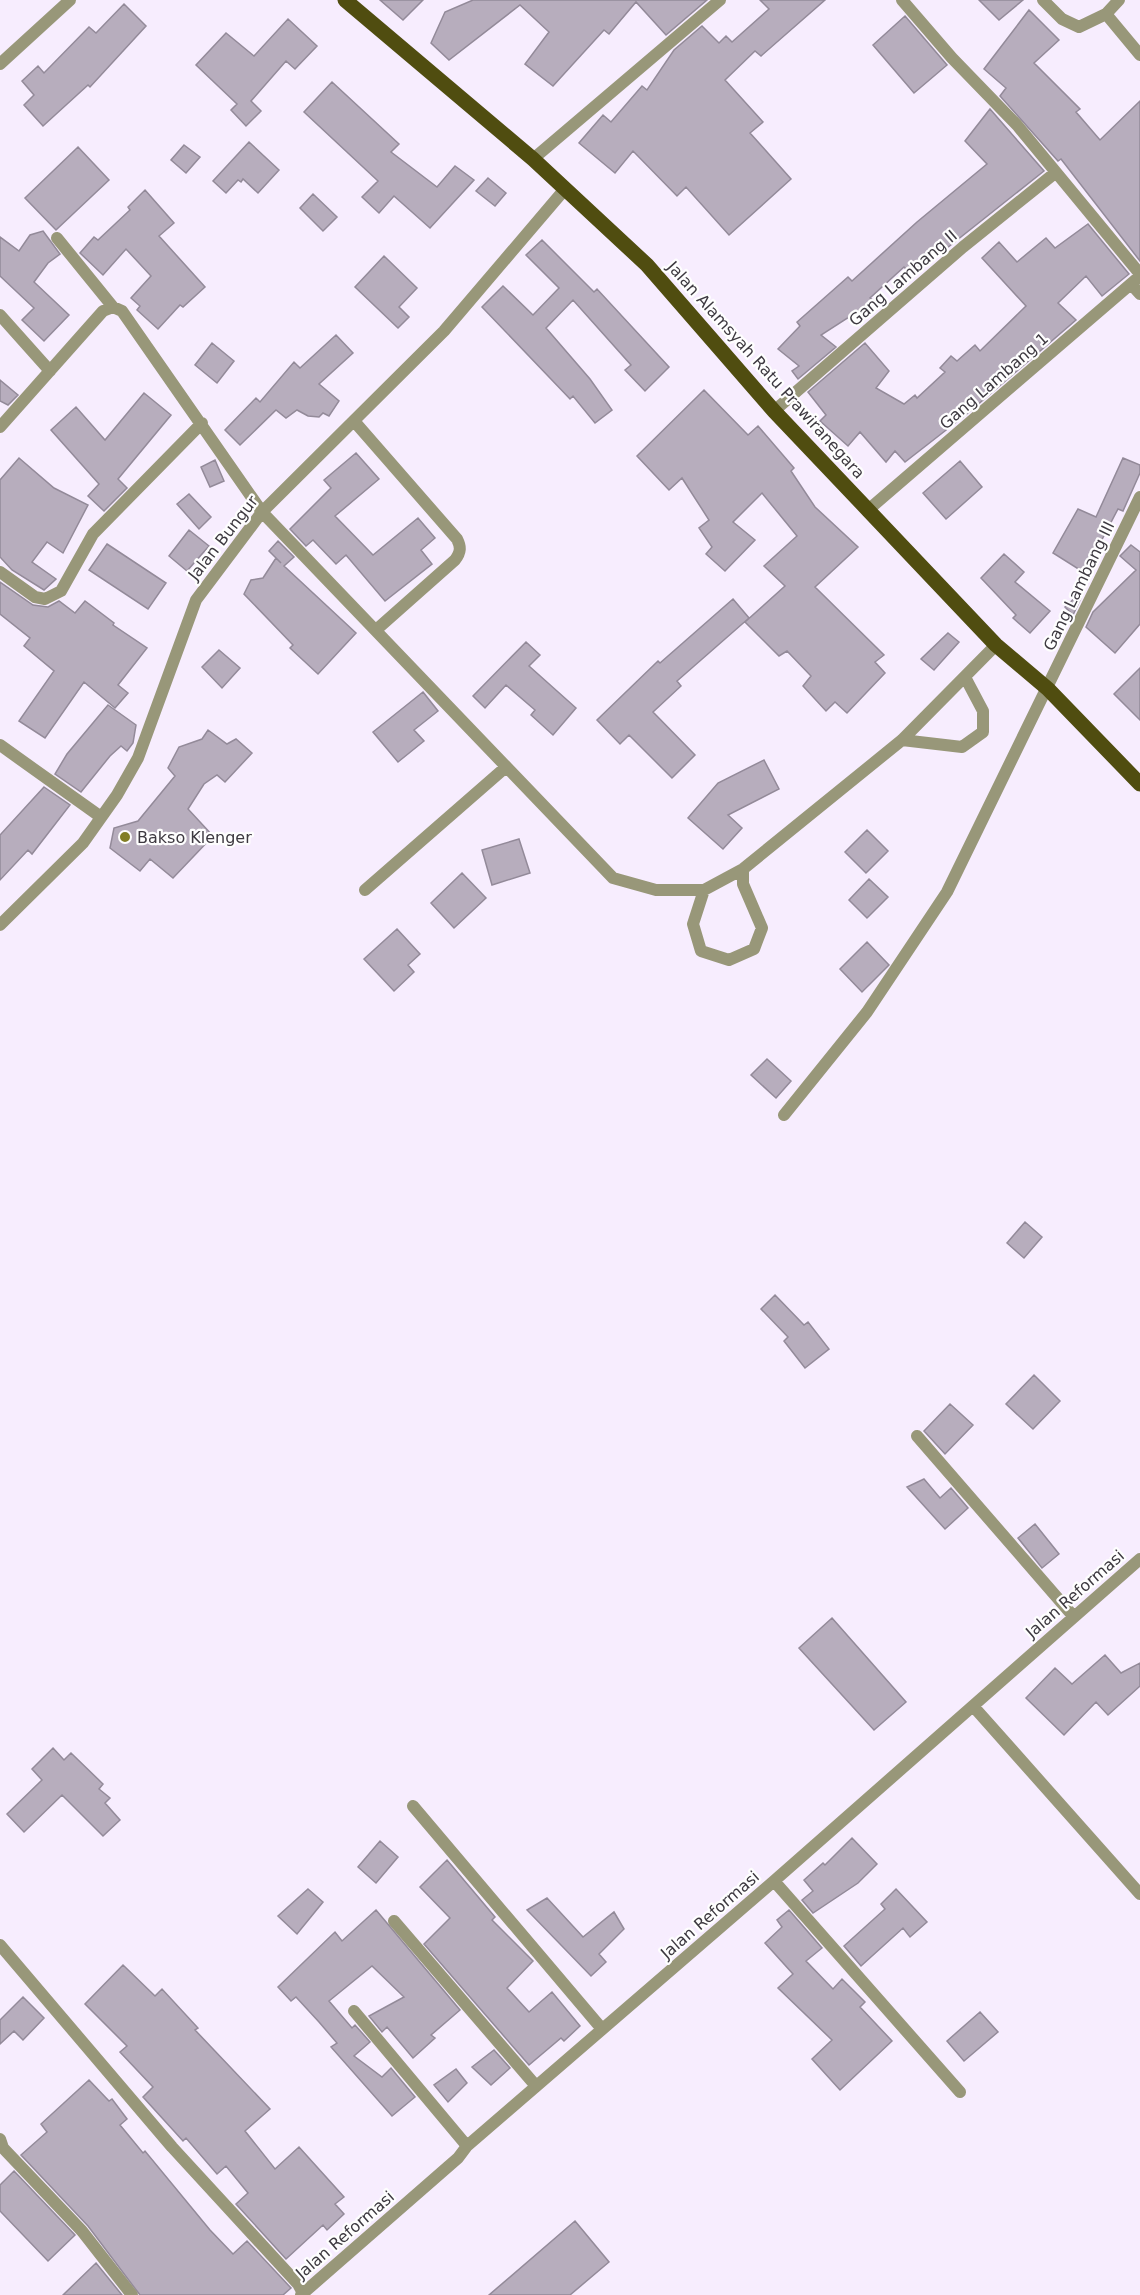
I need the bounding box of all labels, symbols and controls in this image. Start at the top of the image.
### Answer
street label: Gang Lambang II [845,226,961,330]
street label: Jalan Alamsyah Ratu Prawiranegara [663,257,869,483]
street label: Gang Lambang 1 [936,329,1052,433]
street label: Jalan Bungur [183,492,262,585]
street label: Gang Lambang III [1039,518,1119,654]
place label: Bakso Klenger [137,828,252,847]
marker: Bakso Klenger [118,830,132,844]
street label: Jalan Reformasi [1021,1546,1128,1643]
street label: Jalan Reformasi [656,1867,763,1964]
street label: Jalan Reformasi [291,2187,398,2284]

